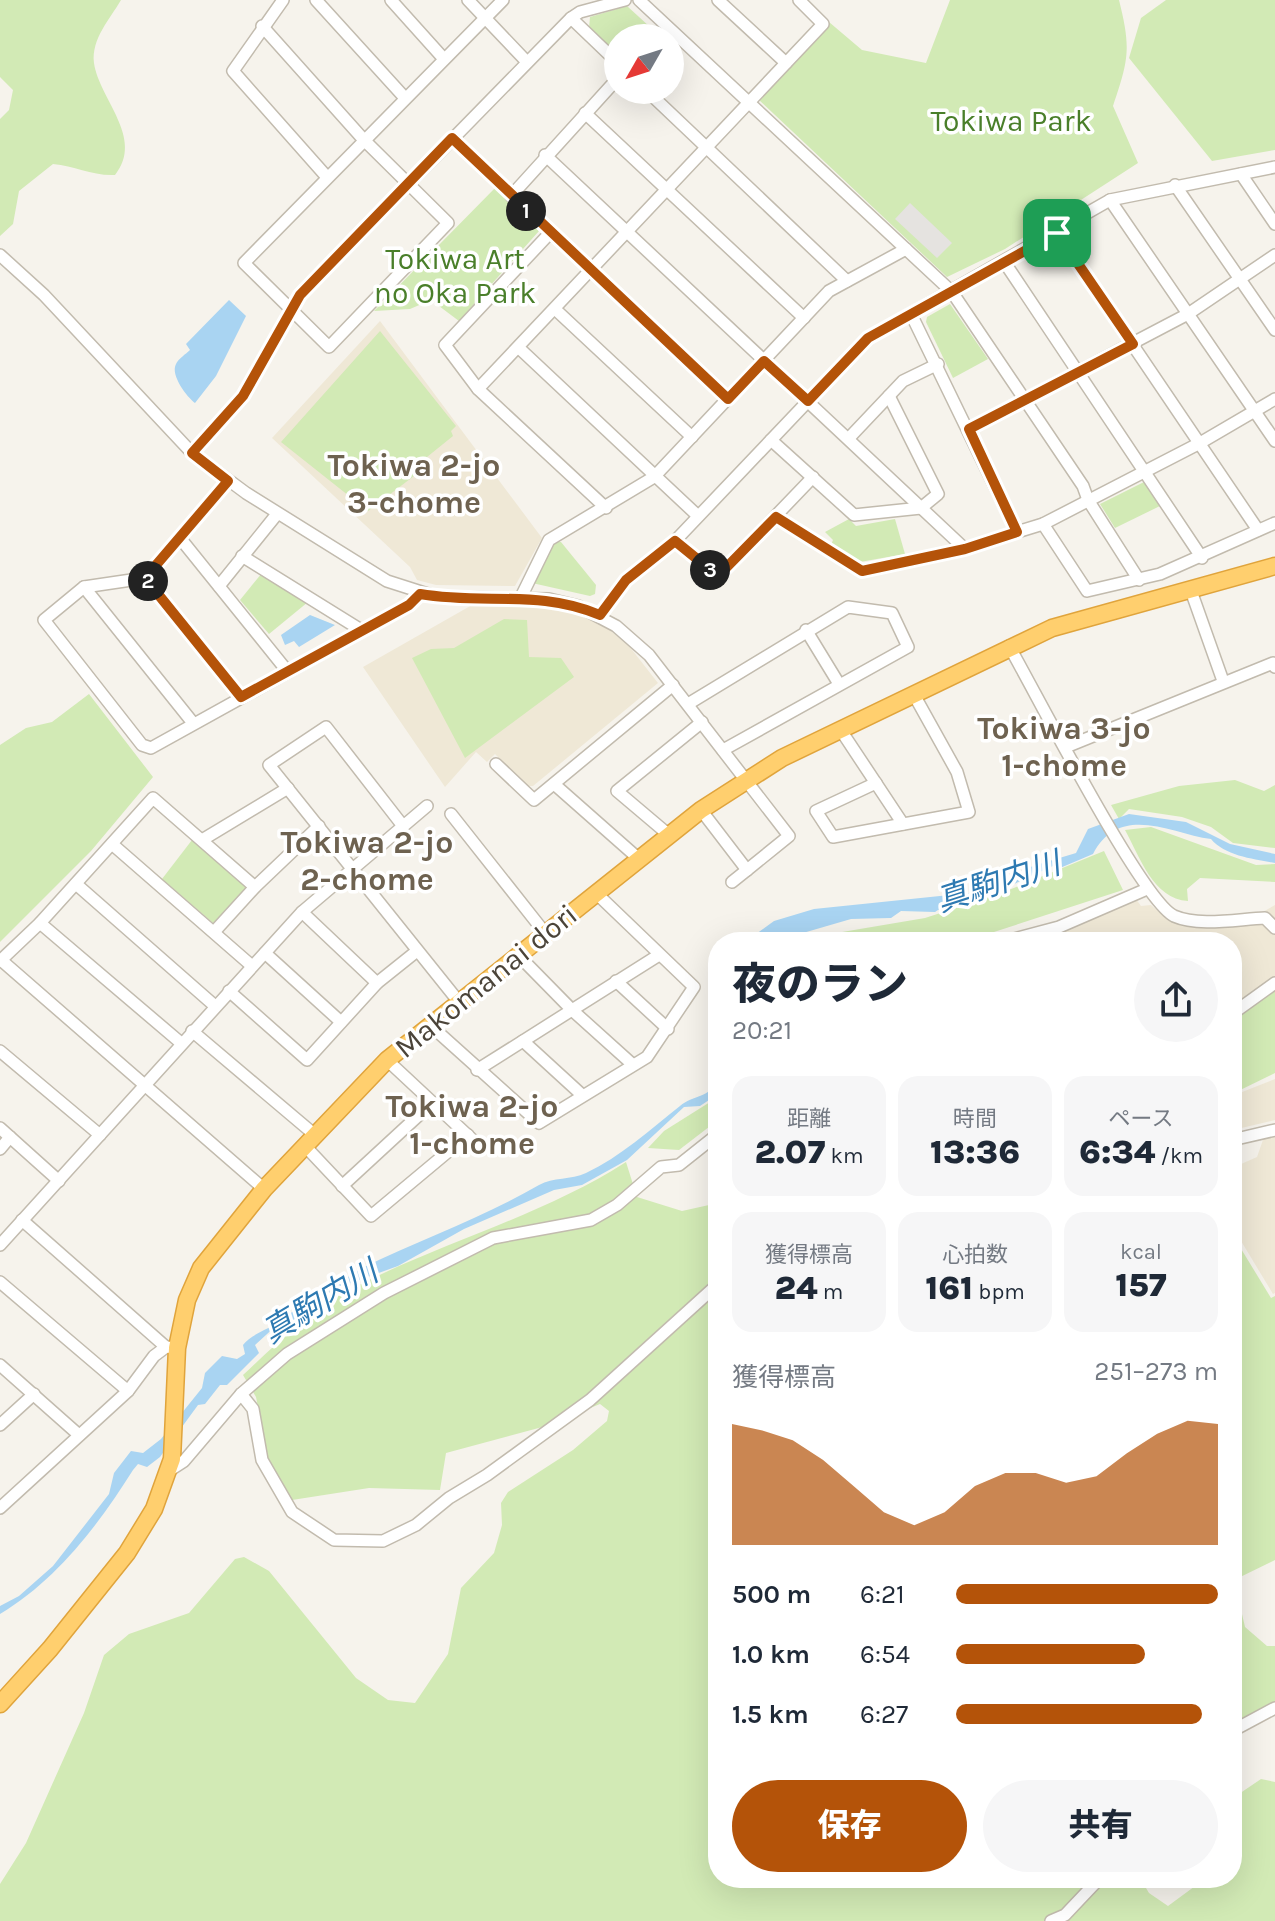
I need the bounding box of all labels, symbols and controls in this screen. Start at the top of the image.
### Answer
north arrow [604,24,684,104]
map controls [604,24,684,104]
park label: Tokiwa Park [930,103,1092,139]
pin: 1 [506,191,546,231]
text: 1 [522,198,530,224]
pin [1023,199,1091,267]
icon: arrive [1035,211,1079,255]
park label: Tokiwa Art no Oka Park [374,241,536,311]
district label: Tokiwa 2-jo 3-chome [328,447,500,521]
pin: 3 [690,550,730,590]
text: 3 [703,557,717,583]
pin: 2 [128,561,168,601]
text: 2 [141,568,155,594]
district label: Tokiwa 3-jo 1-chome [977,710,1151,784]
district label: Tokiwa 2-jo 2-chome [281,824,453,898]
water label: 真駒内川 [931,844,1067,919]
street label: Makomanai dori [387,896,585,1066]
button: share [1134,958,1218,1042]
text: 夜のラン [732,959,908,1010]
text: 20:21 [732,1015,792,1046]
district label: Tokiwa 2-jo 1-chome [386,1088,558,1162]
text: 距離 [787,1106,831,1132]
text: 時間 [953,1106,997,1132]
text: ペース [1109,1106,1173,1132]
text: 2.07 [754,1132,825,1172]
text: 13:36 [930,1132,1020,1172]
text: 6:34 [1079,1132,1155,1172]
text: km [825,1143,864,1169]
text: /km [1155,1143,1203,1169]
text: kcal [1120,1239,1162,1265]
text: 獲得標高 [765,1242,853,1268]
text: 心拍数 [942,1242,1008,1268]
water label: 真駒内川 [256,1252,387,1351]
text: 157 [1115,1265,1167,1305]
text: 24 [775,1268,818,1308]
text: 161 [925,1268,973,1308]
text: m [818,1279,843,1305]
text: bpm [973,1279,1025,1305]
text: 251–273 m [1094,1356,1218,1387]
text: 獲得標高 [732,1362,836,1393]
text: 500 m [732,1579,811,1610]
text: 6:21 [860,1579,905,1610]
text: 1.0 km [732,1639,810,1670]
text: 6:54 [860,1639,910,1670]
text: 1.5 km [732,1699,809,1730]
text: 6:27 [860,1699,908,1730]
button: 保存 [732,1780,967,1872]
button: 共有 [983,1780,1218,1872]

